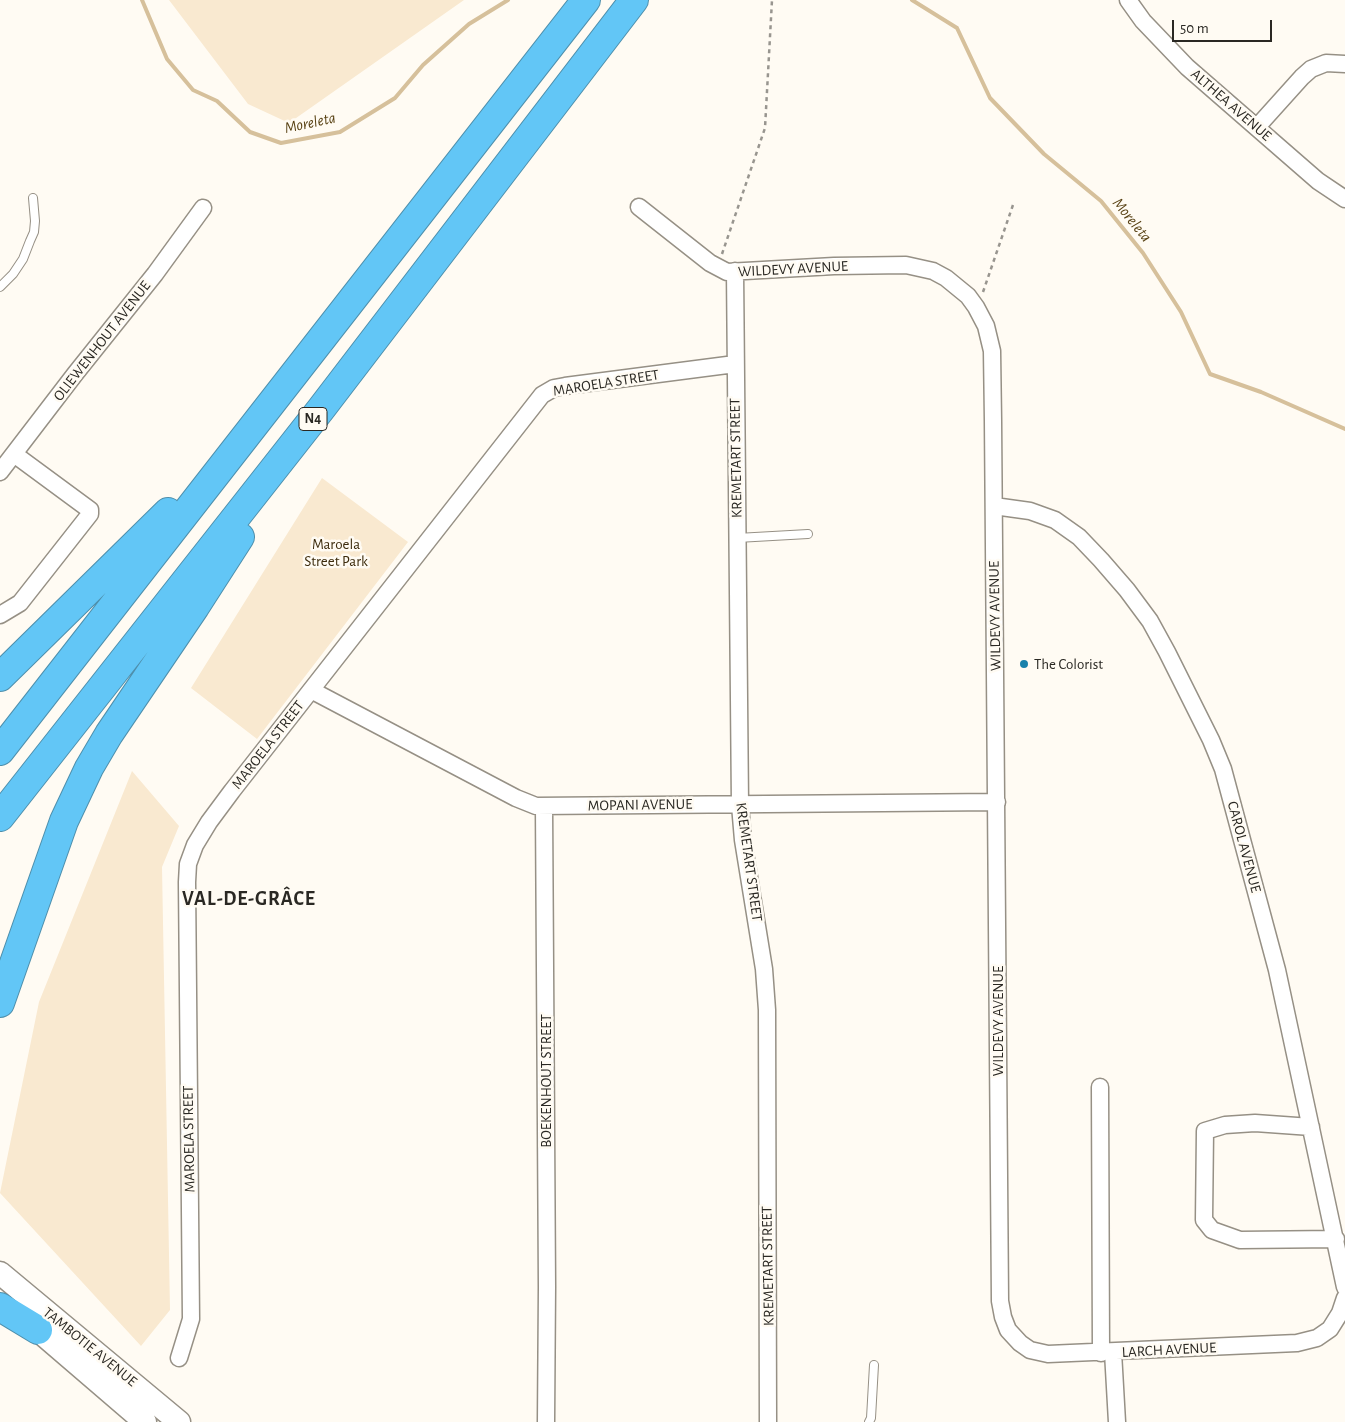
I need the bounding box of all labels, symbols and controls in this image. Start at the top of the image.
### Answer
scale bar [1175,10,1275,42]
text: 50 m [1180,21,1209,36]
street label: ALTHEA AVENUE [1187,65,1275,145]
water label: Moreleta [283,108,337,138]
water label: Moreleta [1108,194,1156,246]
street label: WILDEVY AVENUE [737,257,849,281]
street label: OLIEWENHOUT AVENUE [49,277,155,405]
street label: MAROELA STREET [552,366,660,400]
street label: KREMETART STREET [726,398,746,518]
road number: N4 [299,408,327,430]
park label: Maroela Street Park [304,535,368,570]
street label: WILDEVY AVENUE [985,561,1005,671]
place label: The Colorist [1034,655,1103,673]
marker: The Colorist [1018,658,1030,670]
street label: MAROELA STREET [228,697,308,793]
street label: MOPANI AVENUE [587,795,693,815]
street label: CAROL AVENUE [1223,799,1265,895]
street label: KREMETART STREET [732,801,766,923]
district label: VAL-DE-GRÂCE [180,887,318,911]
street label: WILDEVY AVENUE [989,966,1007,1076]
street label: BOEKENHOUT STREET [537,1014,555,1148]
street label: MAROELA STREET [179,1085,199,1193]
street label: KREMETART STREET [758,1206,778,1326]
street label: TAMBOTIE AVENUE [39,1304,141,1390]
street label: LARCH AVENUE [1121,1339,1217,1361]

